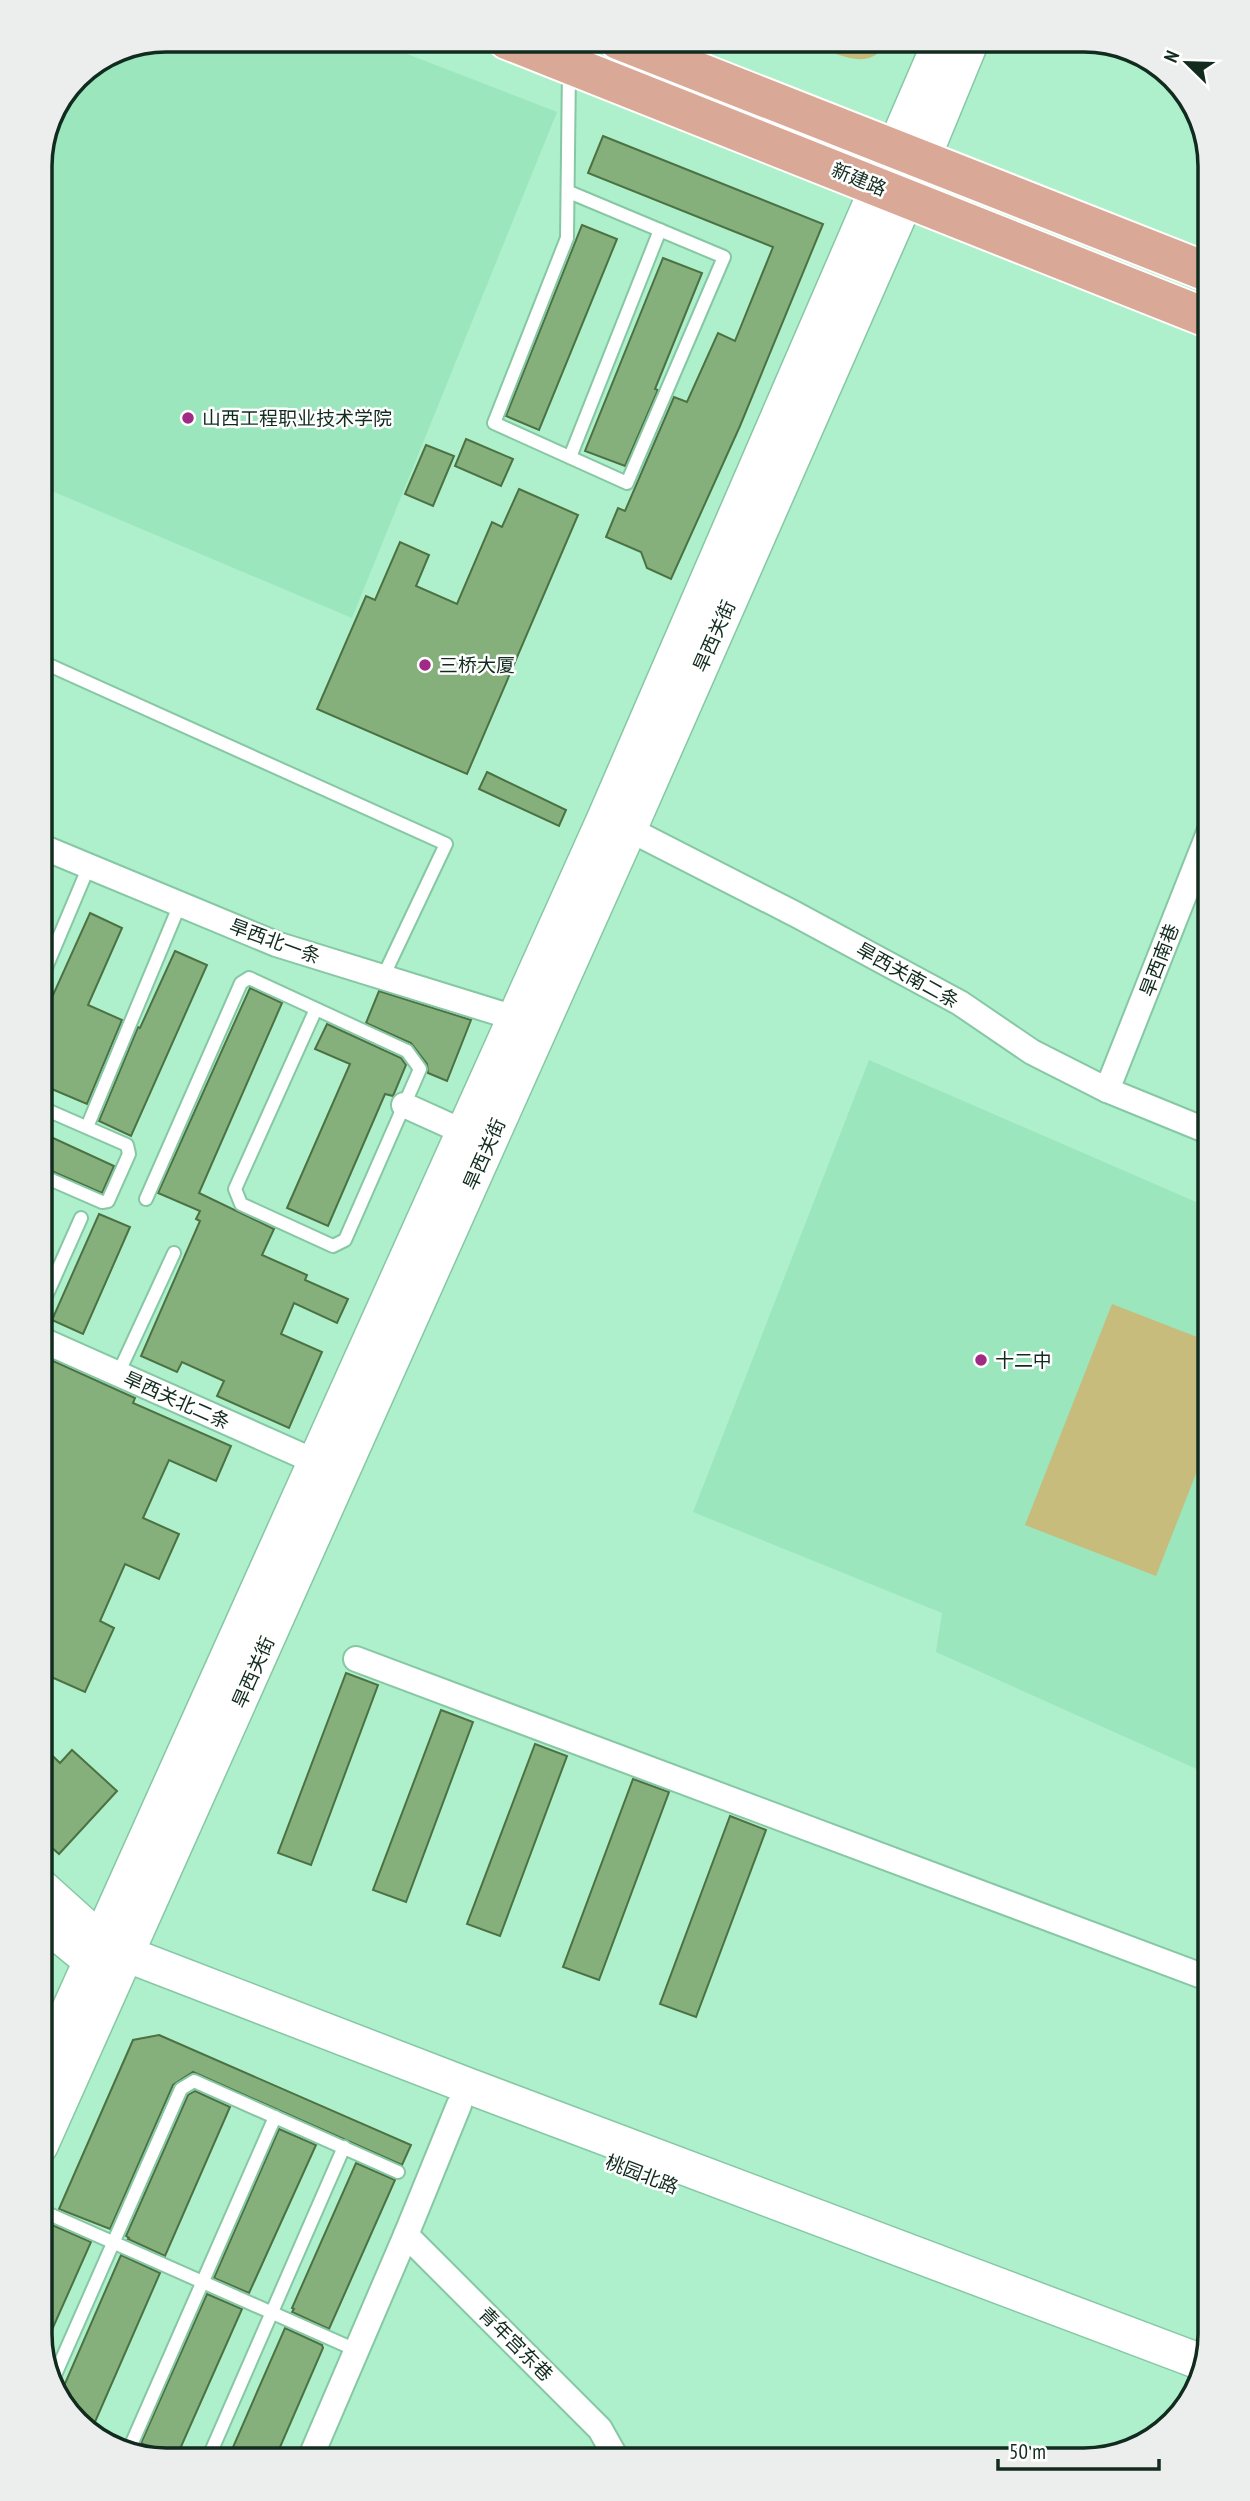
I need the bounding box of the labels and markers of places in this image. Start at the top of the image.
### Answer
place label: 山西工程职业技术学院 [202,406,392,430]
marker: 山西工程职业技术学院 [180,410,196,426]
place label: 三桥大厦 [439,653,515,677]
marker: 三桥大厦 [417,657,433,673]
place label: 十二中 [995,1348,1052,1372]
marker: 十二中 [973,1352,989,1368]

